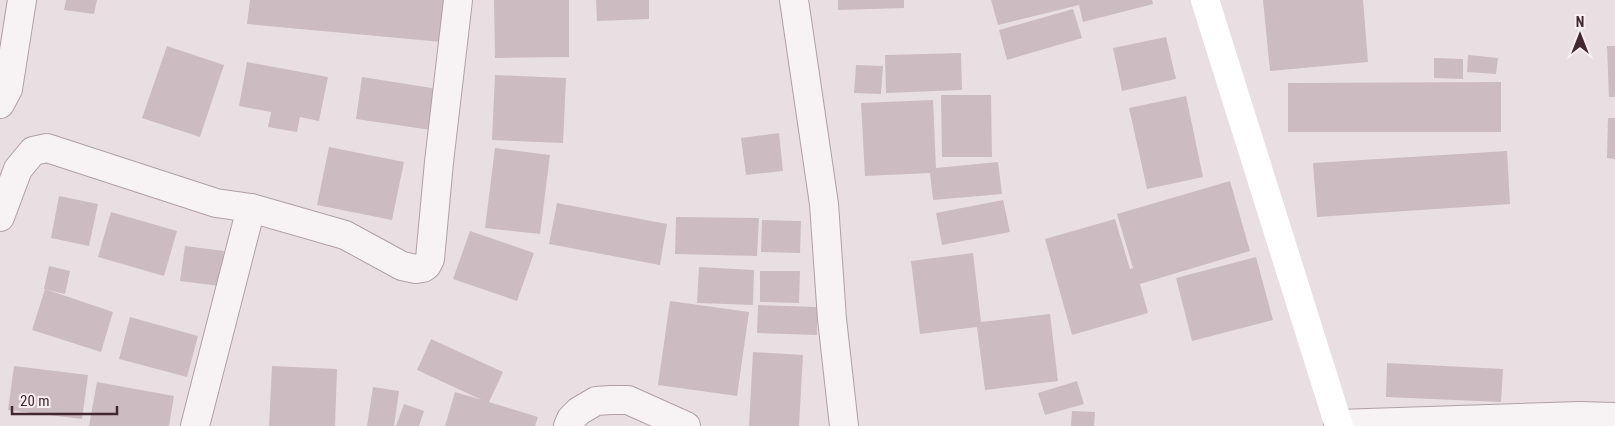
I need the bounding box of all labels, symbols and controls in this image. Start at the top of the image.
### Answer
north arrow [1555,10,1605,60]
text: N [1576,14,1584,30]
scale bar [12,384,118,416]
text: 20 m [20,392,50,410]

